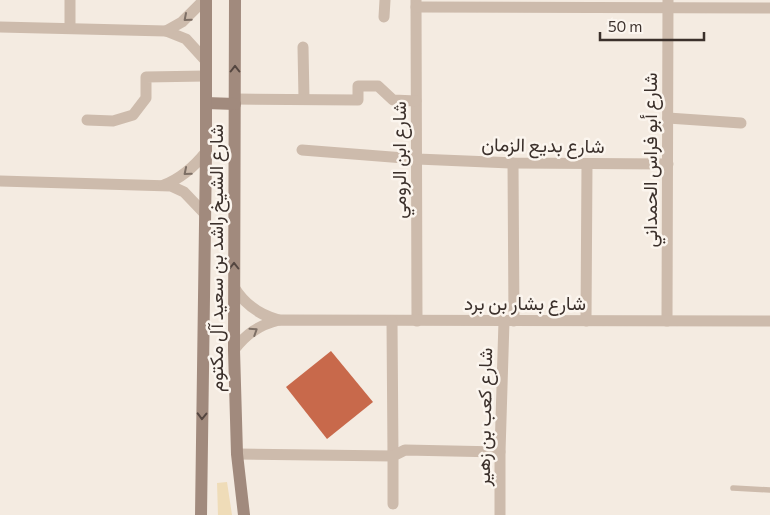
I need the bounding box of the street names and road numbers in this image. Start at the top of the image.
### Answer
street label: شارع أبو فراس الحمداني [638,72,666,248]
street label: شارع ابن الرومي [387,101,415,219]
street label: شارع الشيخ راشد بن سعيد آل مكتوم [204,124,230,392]
street label: شارع بديع الزمان [481,132,605,160]
street label: شارع بشار بن برد [464,291,586,316]
street label: شارع كعب بن زهير [471,348,498,487]

